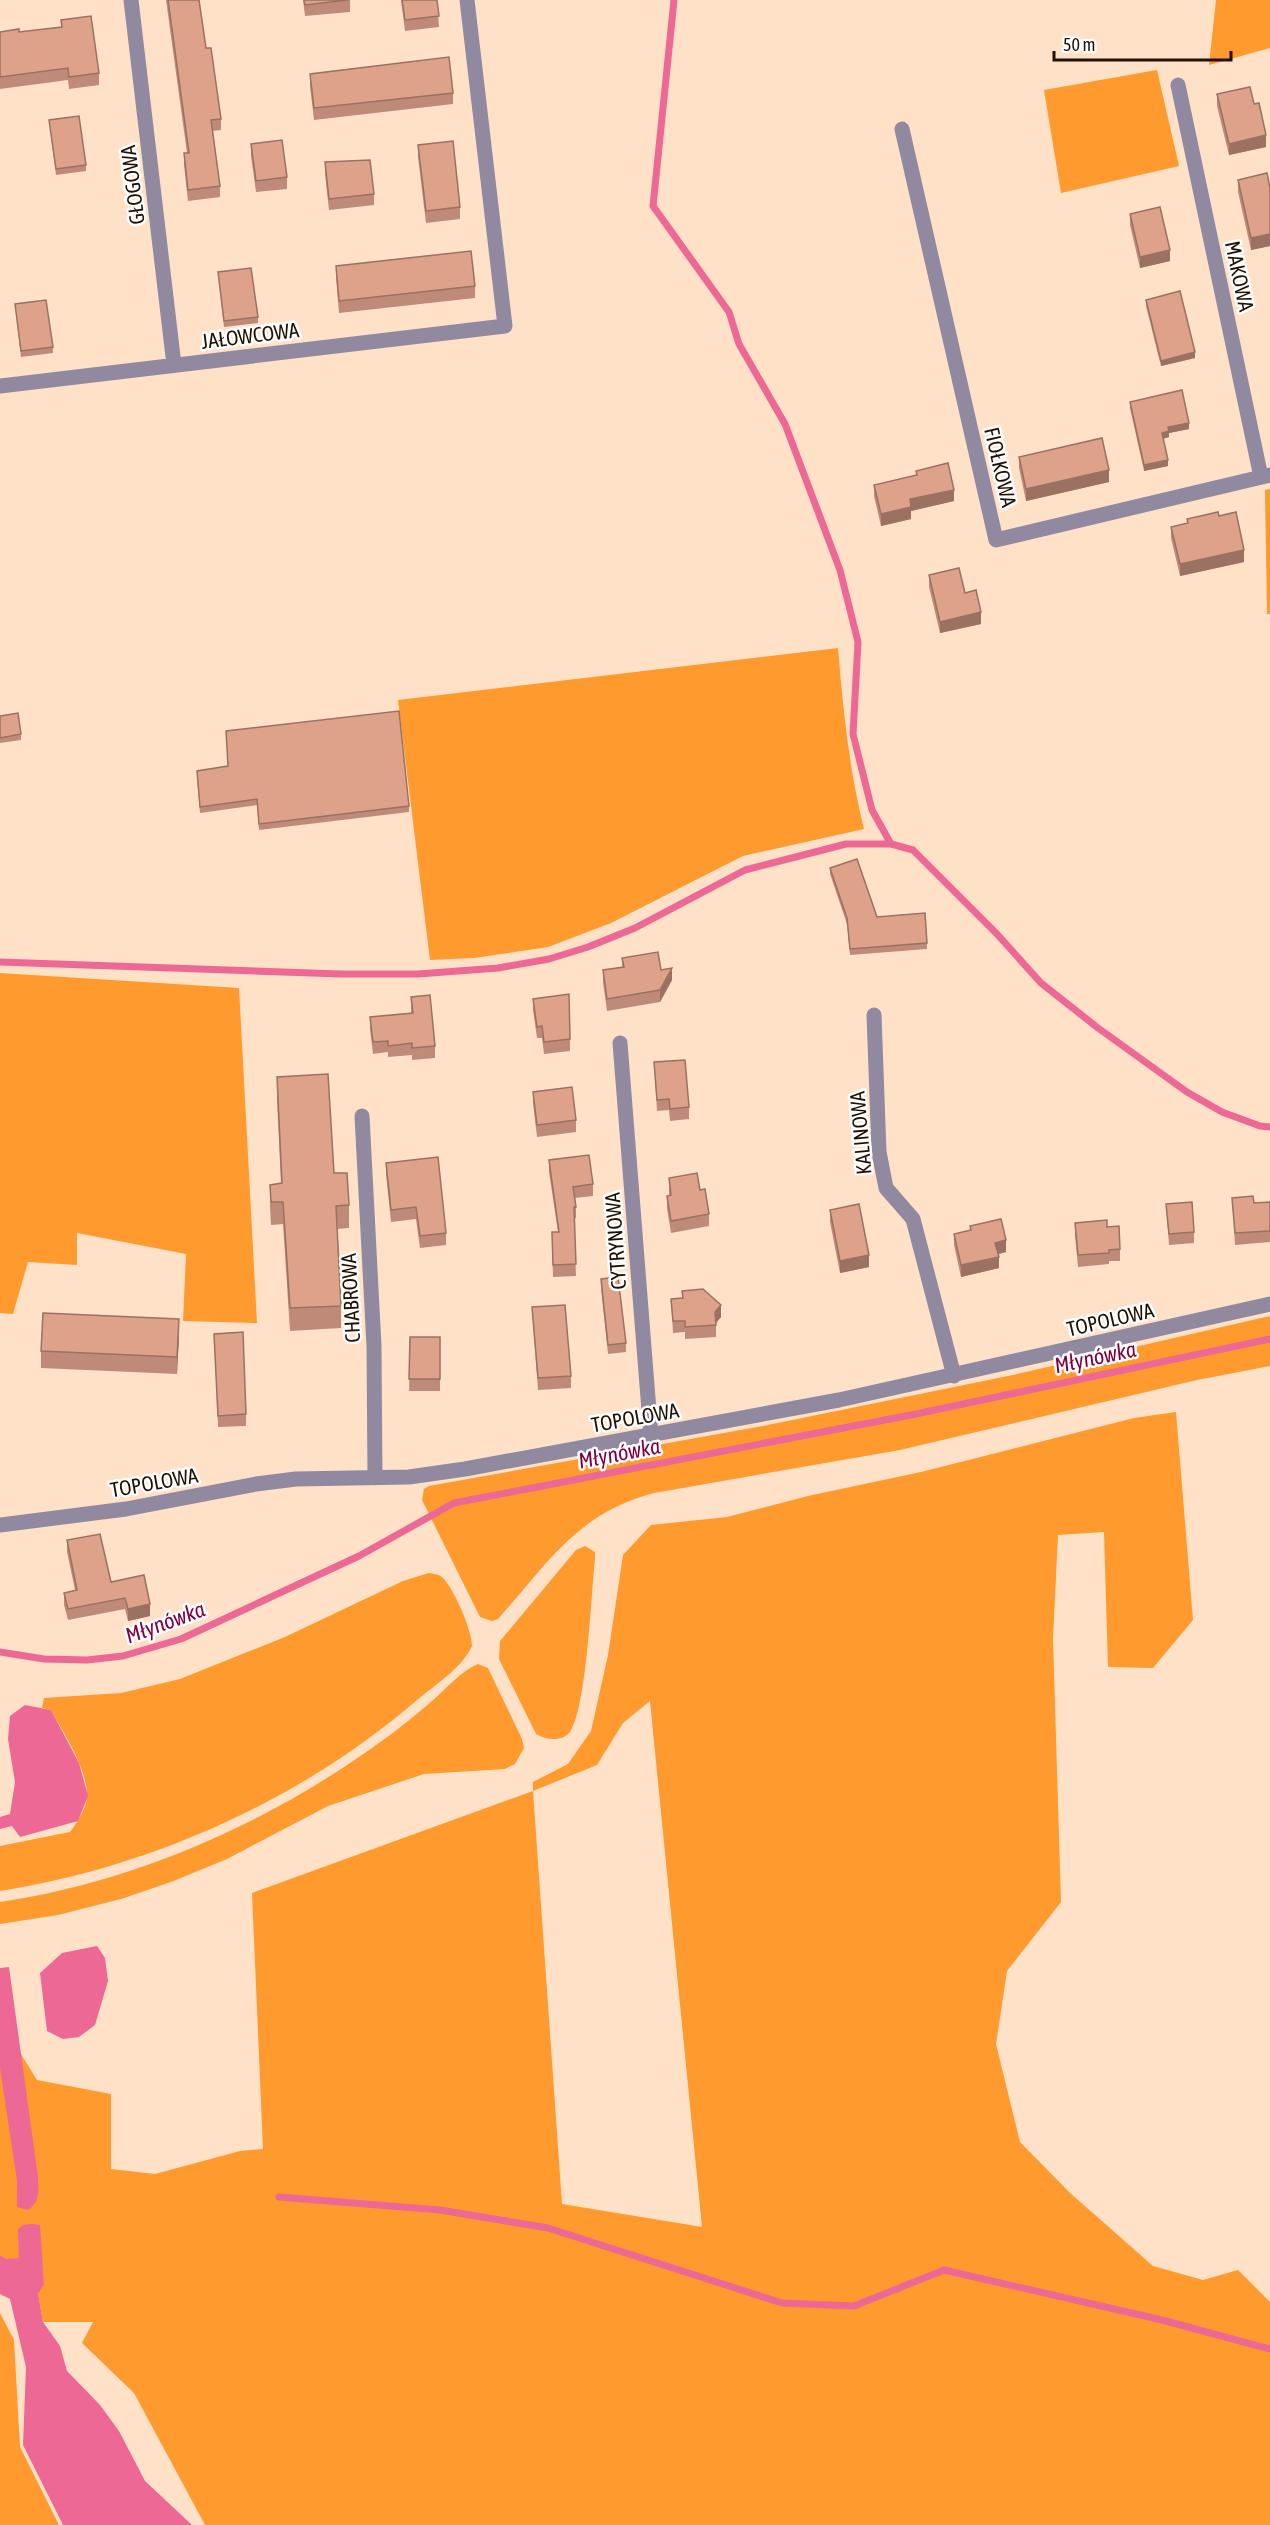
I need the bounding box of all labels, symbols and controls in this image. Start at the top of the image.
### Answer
scale bar [1054,24,1231,62]
text: 50 m [1063,34,1095,55]
street label: GŁOGOWA [115,143,149,226]
street label: MAKOWA [1221,239,1259,314]
street label: JAŁOWCOWA [200,317,301,353]
street label: FIOŁKOWA [980,425,1022,510]
street label: KALINOWA [844,1090,876,1176]
street label: CYTRYNOWA [600,1191,630,1290]
street label: CHABROWA [336,1252,364,1343]
street label: TOPOLOWA [1064,1297,1156,1341]
water label: Młynówka [1052,1336,1138,1378]
street label: TOPOLOWA [589,1397,681,1437]
water label: Młynówka [576,1432,662,1474]
street label: TOPOLOWA [108,1462,200,1502]
water label: Młynówka [122,1596,208,1648]

